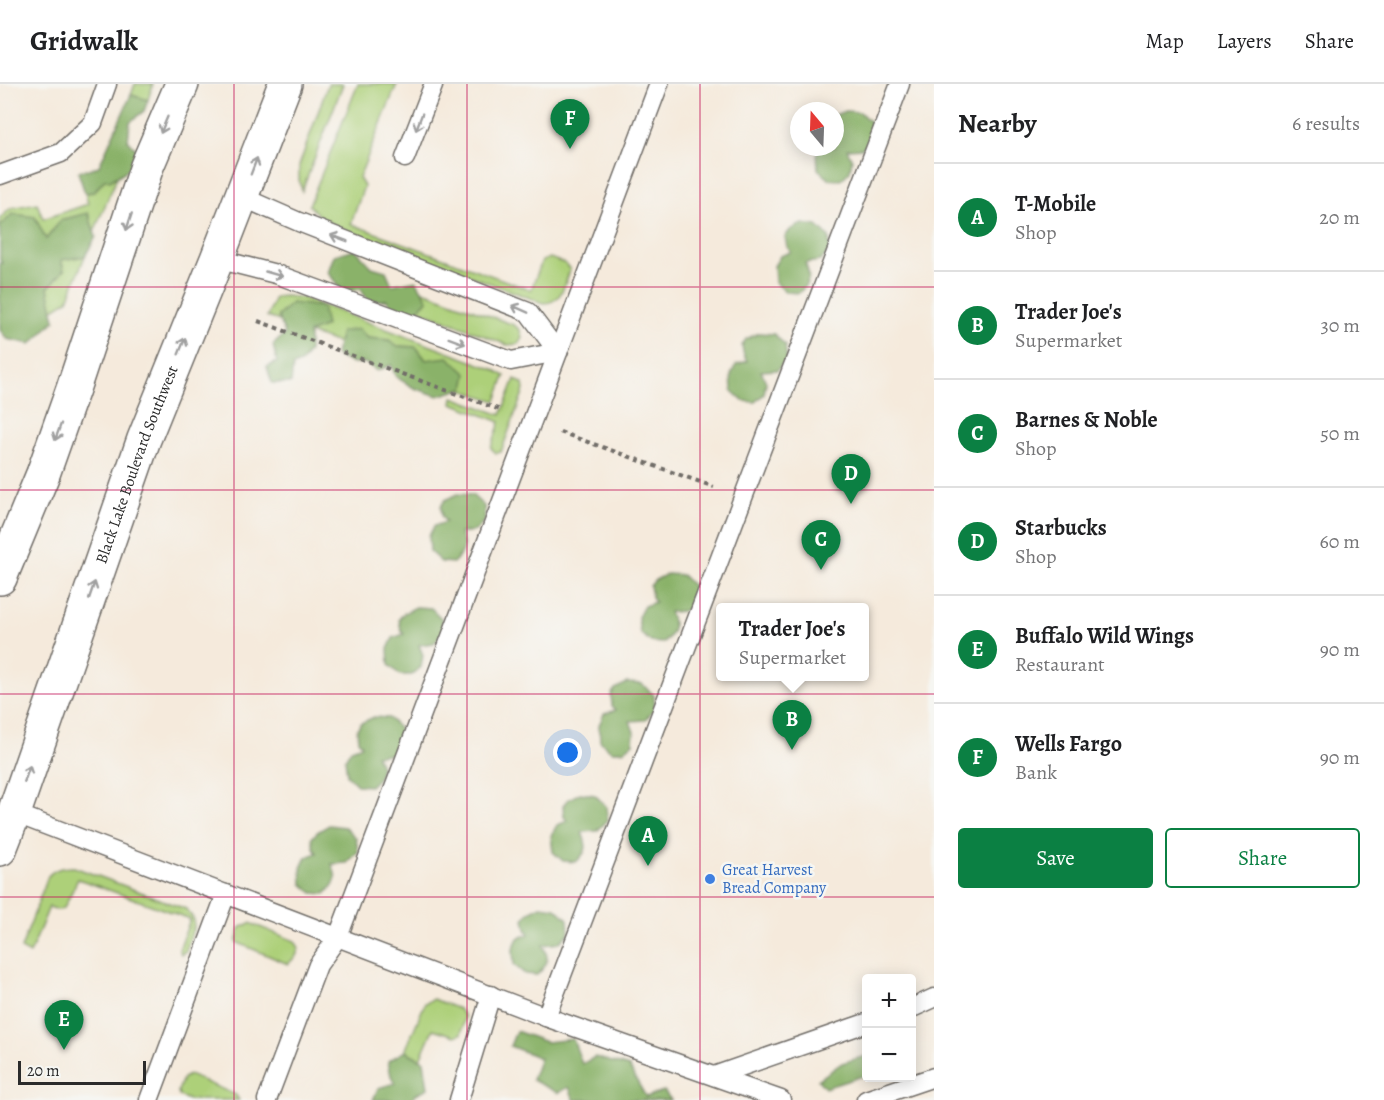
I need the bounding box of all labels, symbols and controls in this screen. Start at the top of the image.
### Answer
text: Gridwalk [30,22,138,60]
text: Map [1145,27,1184,55]
text: Layers [1217,27,1272,55]
text: Share [1305,27,1354,55]
pin: F [550,100,590,149]
north arrow [790,102,844,156]
text: Nearby [958,106,1037,141]
text: 6 results [1292,110,1360,137]
one-way arrow [413,112,424,130]
one-way arrow [158,116,169,134]
one-way arrow [249,157,260,175]
text: T-Mobile [1015,189,1096,219]
text: A [971,204,984,231]
text: 20 m [1319,204,1360,231]
one-way arrow [122,212,133,231]
text: Shop [1015,219,1057,246]
one-way arrow [330,231,348,242]
one-way arrow [264,269,283,280]
text: Trader Joe's [1015,297,1122,327]
one-way arrow [511,303,529,314]
text: B [971,312,984,339]
text: 30 m [1320,312,1360,339]
text: Supermarket [1015,327,1122,354]
one-way arrow [447,336,466,347]
one-way arrow [177,337,188,356]
street label: Black Lake Boulevard Southwest [90,362,184,567]
text: Barnes & Noble [1015,405,1158,435]
text: C [971,420,984,447]
text: 50 m [1320,420,1360,447]
one-way arrow [51,422,62,441]
text: Shop [1015,435,1057,462]
pin: D [832,454,870,504]
text: Starbucks [1015,513,1107,543]
pin: C [802,520,840,570]
text: D [971,528,984,555]
text: 60 m [1320,528,1360,555]
text: Shop [1015,543,1057,570]
one-way arrow [87,581,98,600]
popup [716,603,869,681]
text: Trader Joe's [739,614,846,644]
text: Buffalo Wild Wings [1015,621,1194,651]
text: E [972,636,983,663]
text: 90 m [1320,636,1360,663]
text: Supermarket [739,644,846,671]
text: Restaurant [1015,651,1105,678]
pin: B [772,700,812,750]
text: Wells Fargo [1015,729,1122,759]
your location [553,738,582,767]
text: F [972,744,983,771]
text: 90 m [1320,744,1360,771]
text: Bank [1015,759,1057,786]
one-way arrow [23,765,34,784]
pin: A [628,816,668,866]
button: Save [958,828,1153,888]
button: Share [1165,828,1360,888]
place label: Great Harvest Bread Company [722,859,827,899]
marker: Great Harvest Bread Company [703,872,717,886]
map controls [862,974,916,1082]
button: + [862,974,916,1028]
pin: E [44,1000,84,1050]
button: − [862,1028,916,1082]
scale bar [18,1058,146,1086]
text: 20 m [27,1060,60,1082]

